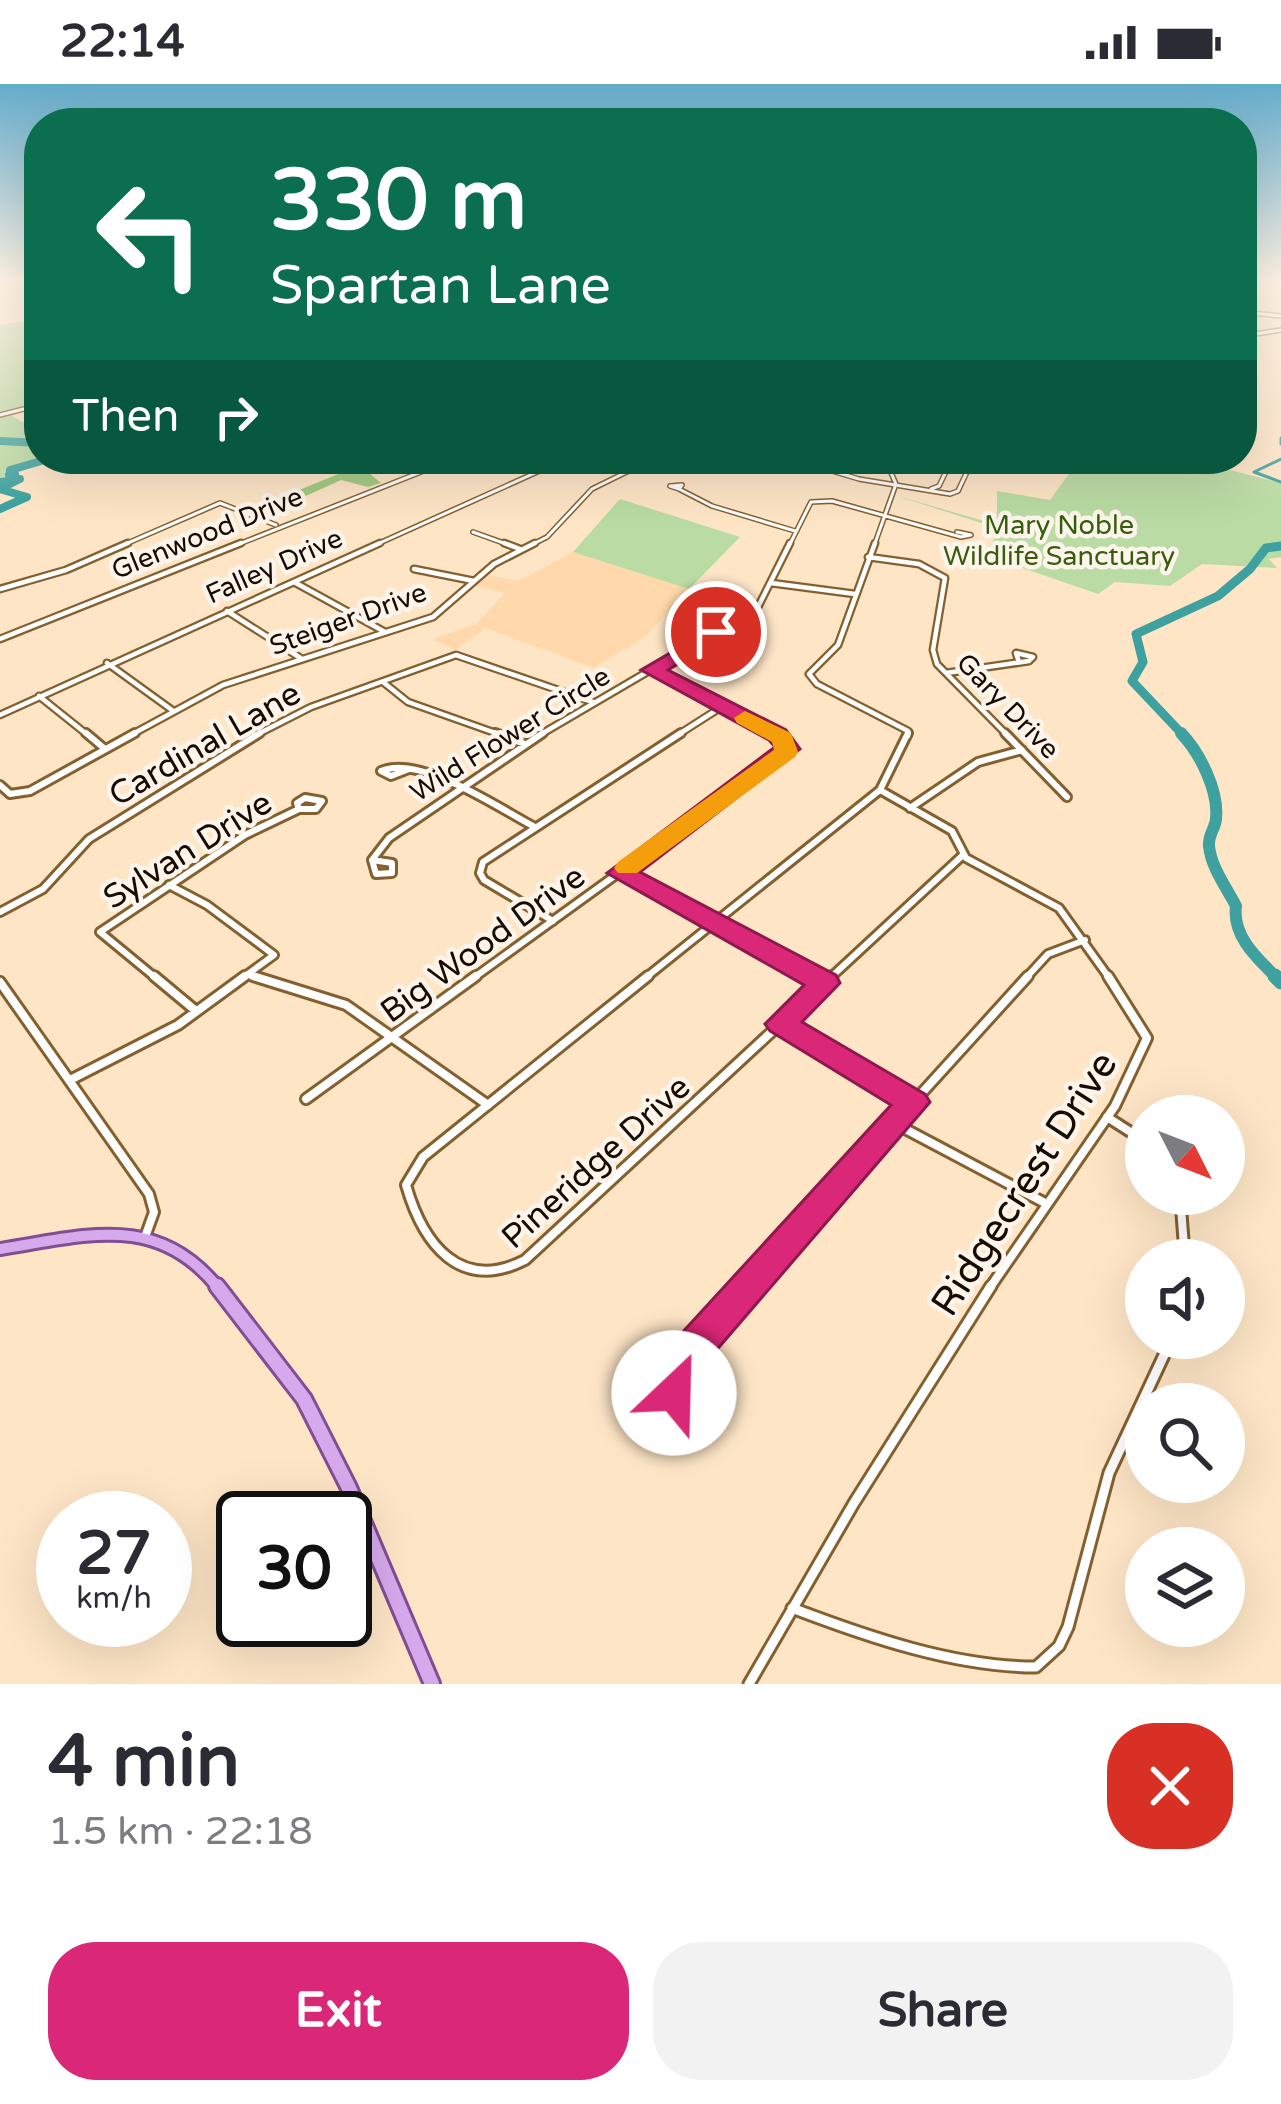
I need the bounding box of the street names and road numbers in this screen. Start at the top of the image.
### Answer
street label: Glenwood Drive [107,480,308,587]
street label: Falley Drive [201,522,348,611]
street label: Steiger Drive [265,576,431,663]
street label: Gary Drive [949,647,1066,766]
street label: Wild Flower Circle [404,660,616,809]
street label: Cardinal Lane [102,674,307,815]
street label: Sylvan Drive [96,783,279,917]
street label: Big Wood Drive [373,857,593,1031]
street label: Ridgecrest Drive [921,1043,1127,1325]
street label: Pineridge Drive [494,1067,698,1257]

